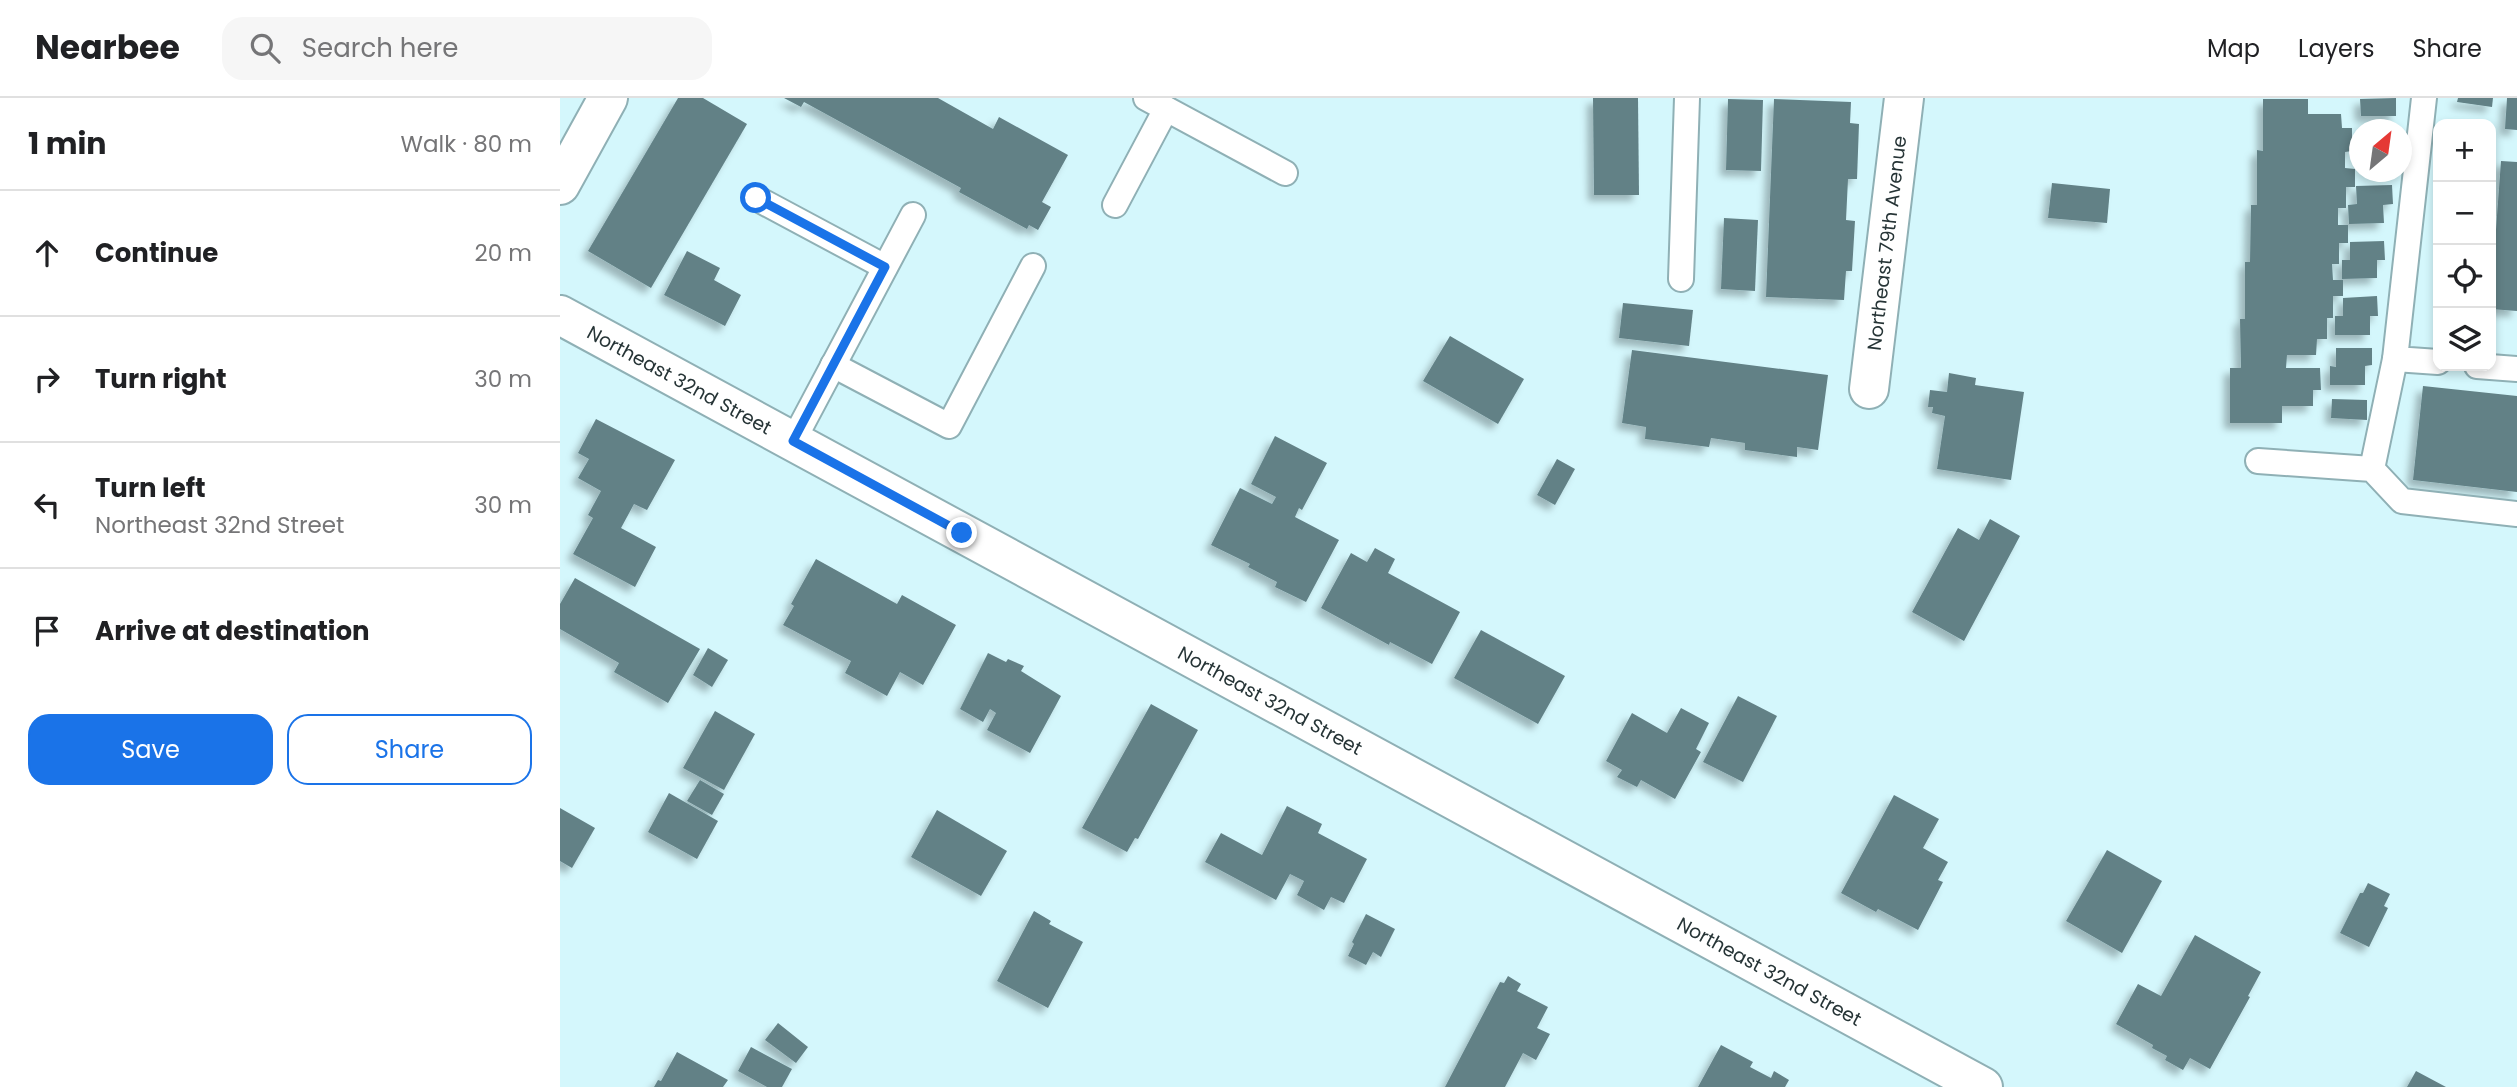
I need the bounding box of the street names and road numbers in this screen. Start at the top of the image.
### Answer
street label: Northeast 79th Avenue [1860,134,1913,352]
street label: Northeast 32nd Street [582,319,777,441]
street label: Northeast 32nd Street [1173,639,1367,761]
street label: Northeast 32nd Street [1672,910,1867,1032]

